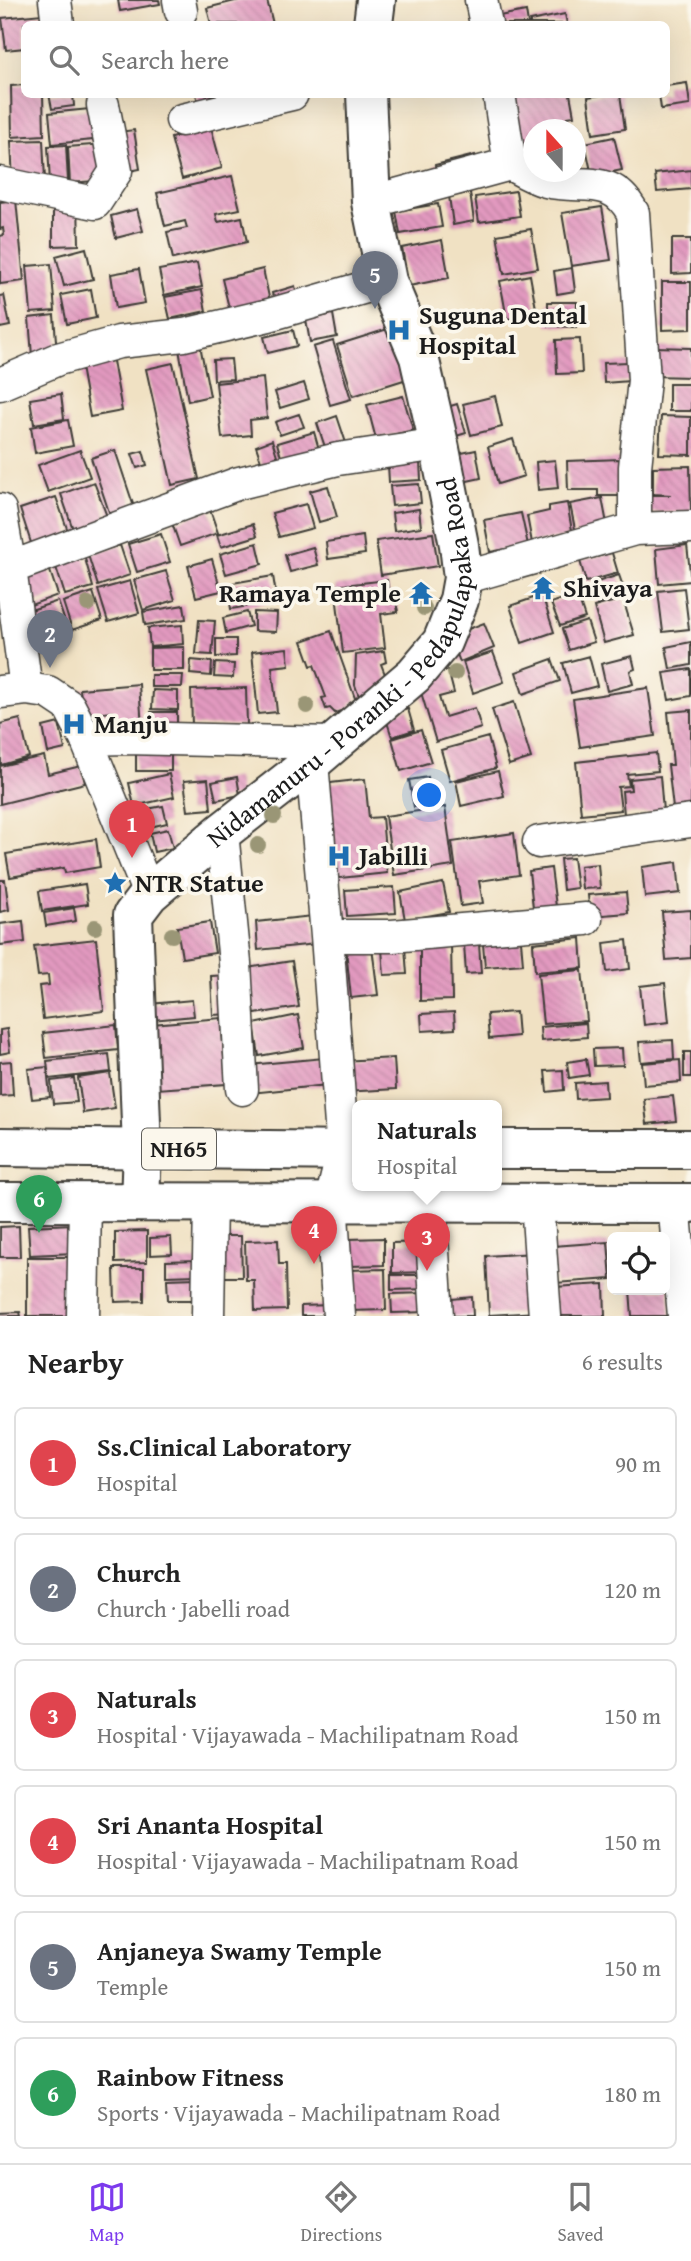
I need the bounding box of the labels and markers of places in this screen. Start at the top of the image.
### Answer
pin: 5 [352,251,398,309]
place label: Suguna Dental Hospital [419,295,587,364]
hospital icon: Suguna Dental Hospital [385,316,413,344]
place label: Shivaya [563,568,653,607]
place label: Ramaya Temple [219,573,401,612]
temple icon: Shivaya [529,574,557,602]
temple icon: Ramaya Temple [407,579,435,607]
pin: 2 [27,610,73,668]
place label: Manju [94,704,168,743]
hospital icon: Manju [60,710,88,738]
pin: 1 [109,800,155,858]
place label: Jabilli [355,836,428,875]
hospital icon: Jabilli [325,842,353,870]
place label: NTR Statue [135,863,264,902]
place icon: NTR Statue [101,869,129,897]
pin: 6 [16,1175,62,1233]
pin: 4 [291,1206,337,1264]
pin: 3 [404,1213,450,1271]

